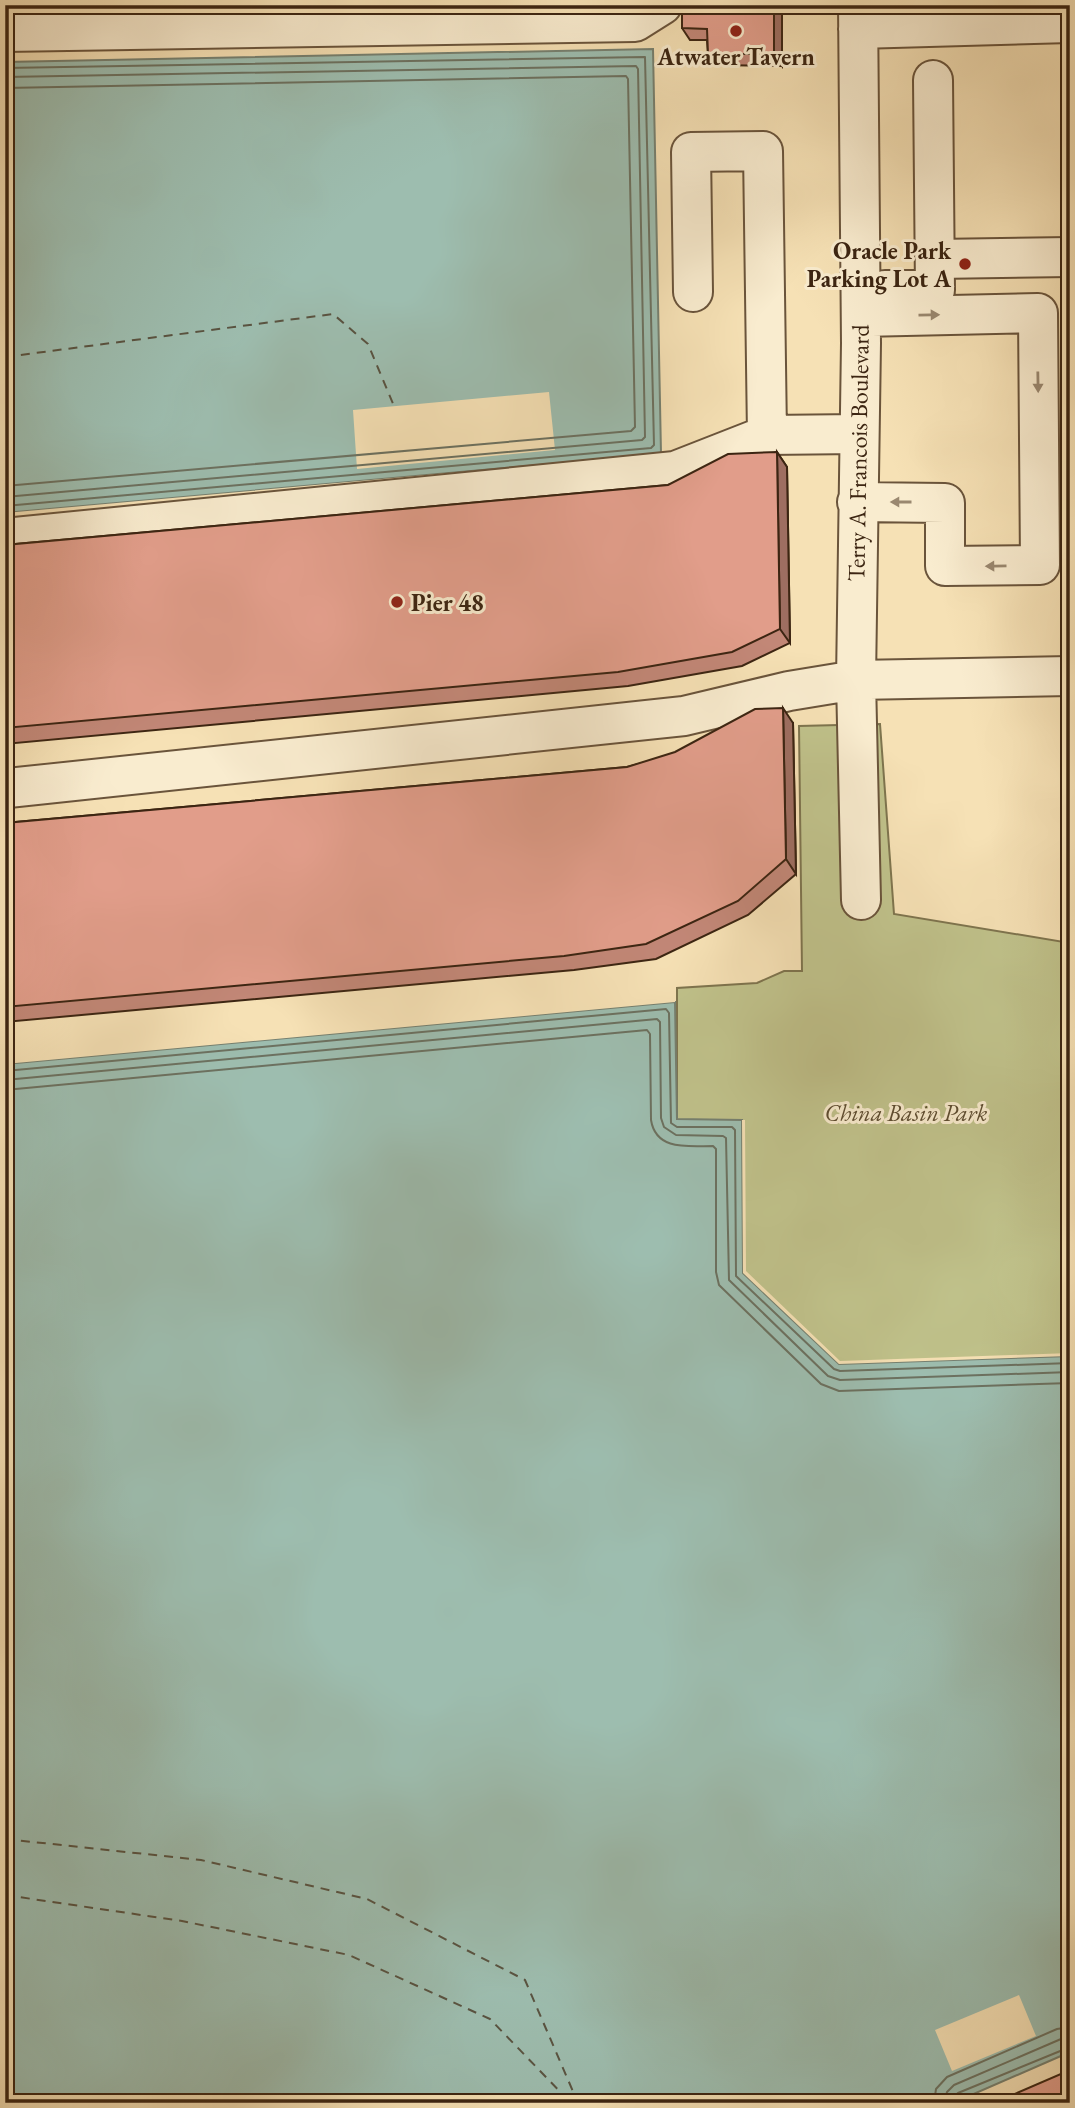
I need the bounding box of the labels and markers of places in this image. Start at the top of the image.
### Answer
marker: Atwater Tavern [728,23,744,39]
place label: Atwater Tavern [656,41,815,72]
place label: Oracle Park Parking Lot A [807,235,952,295]
marker: Oracle Park Parking Lot A [957,256,973,272]
place label: Pier 48 [411,587,484,618]
marker: Pier 48 [389,594,405,610]

